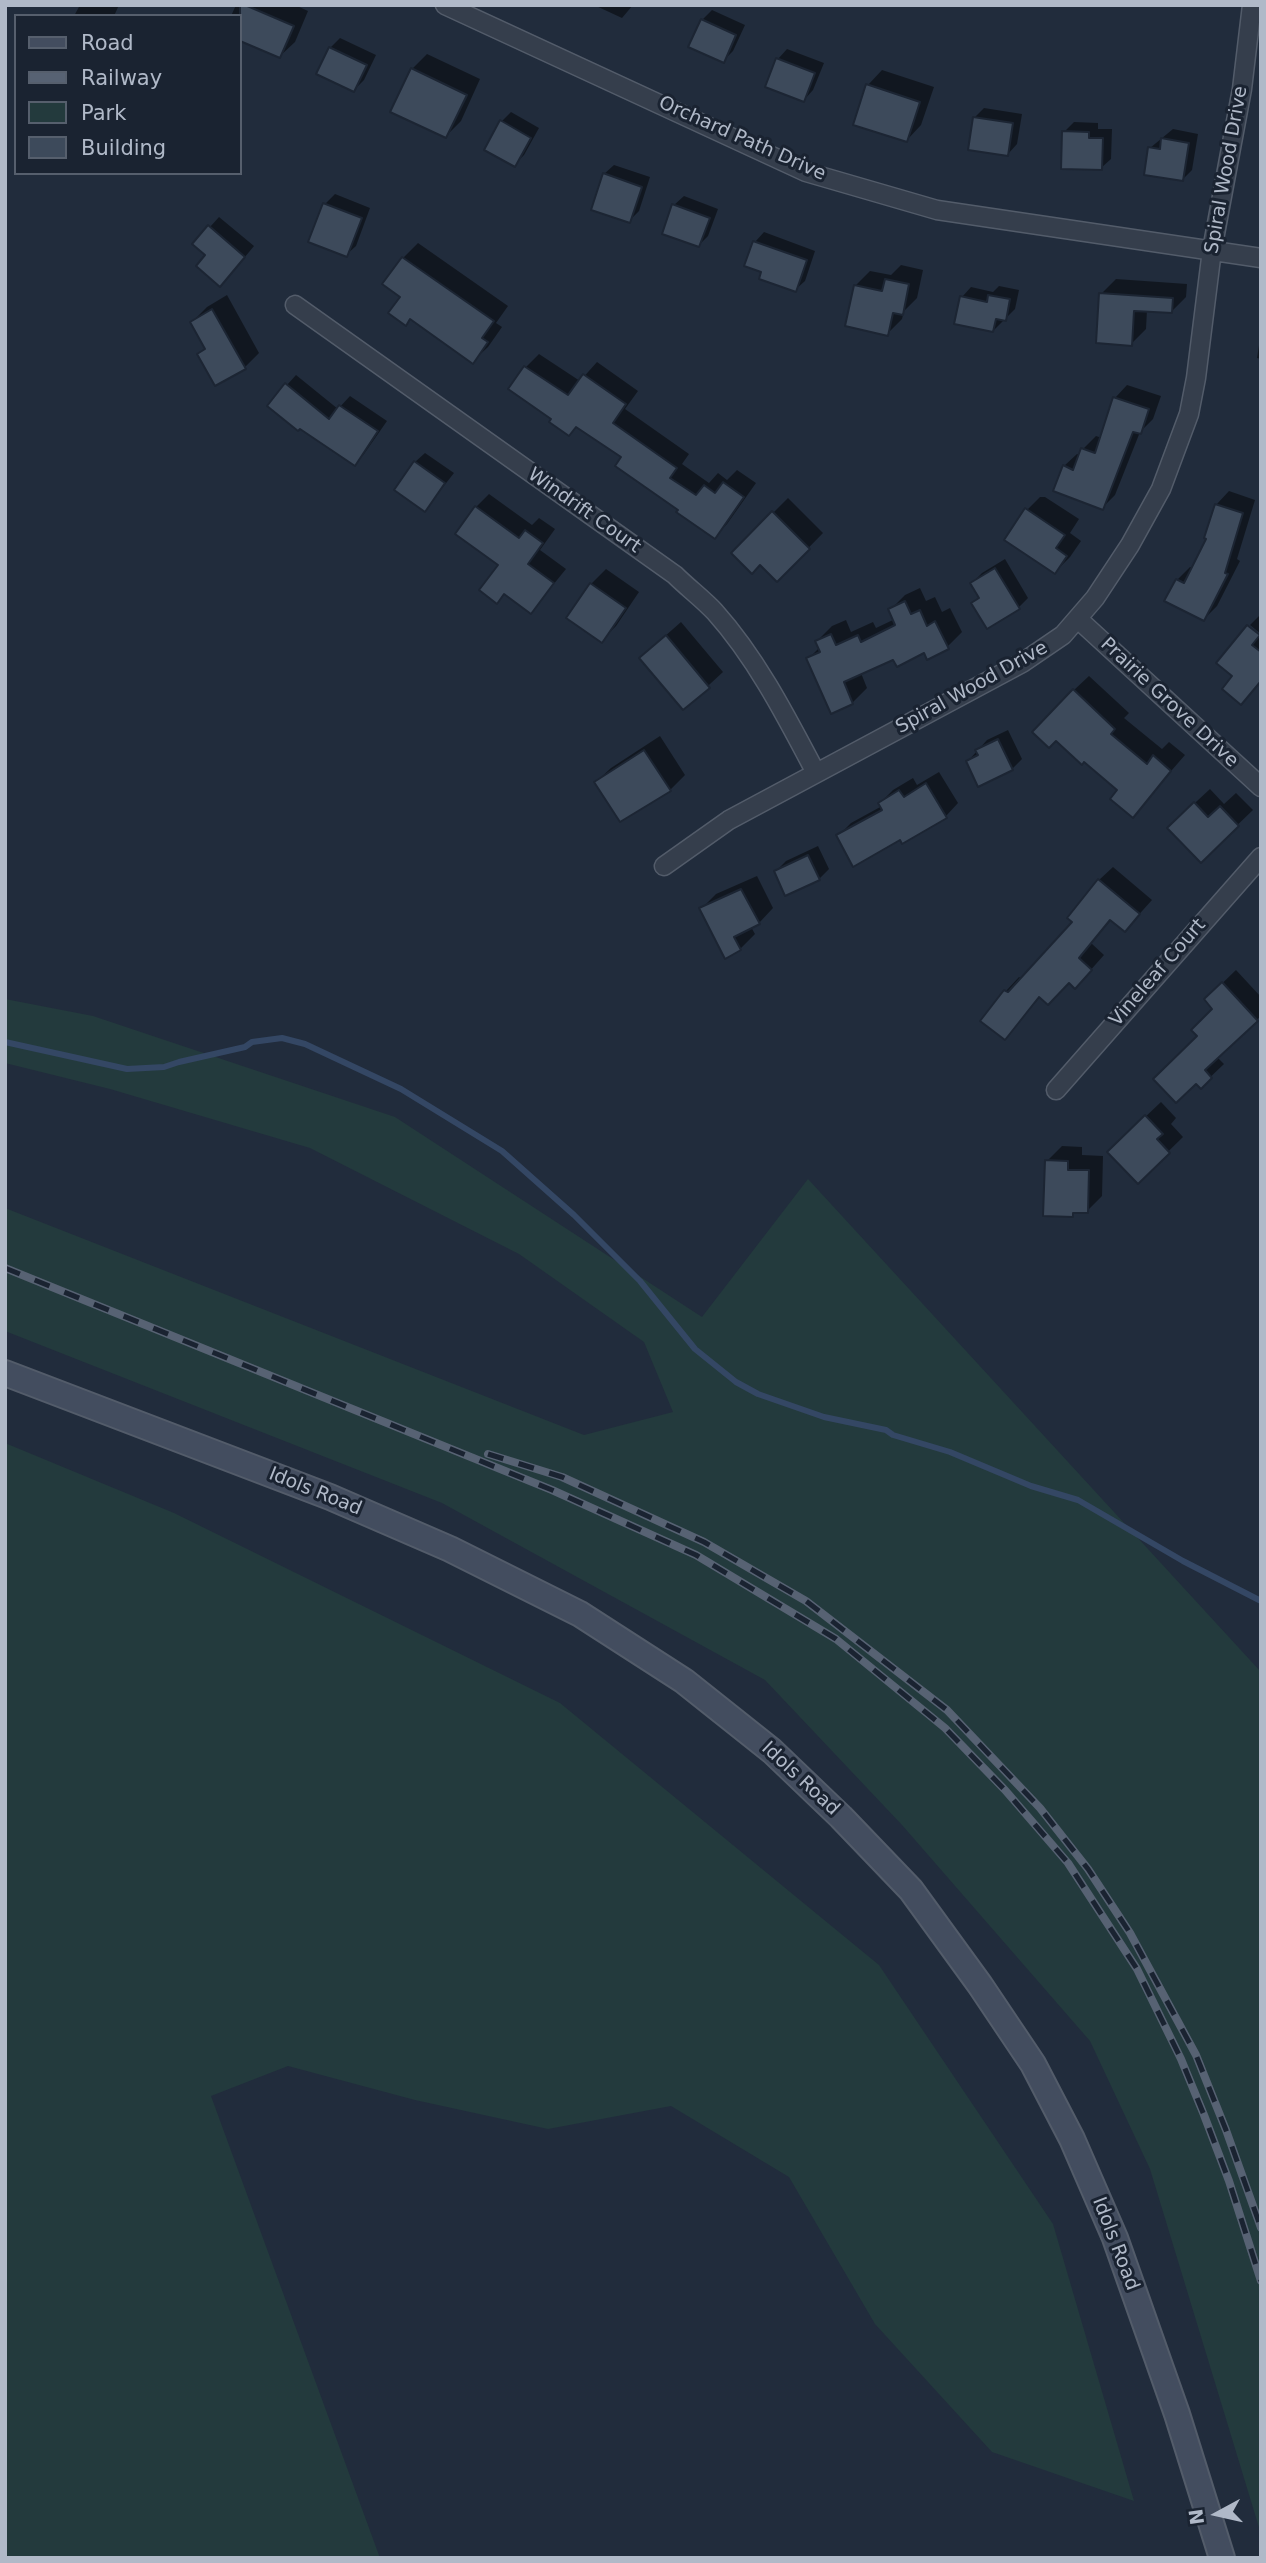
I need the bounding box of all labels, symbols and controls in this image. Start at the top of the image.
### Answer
legend [14,14,242,175]
text: Road [81,31,134,55]
text: Railway [81,66,162,90]
street label: Spiral Wood Drive [1201,84,1253,256]
street label: Orchard Path Drive [655,92,829,186]
text: Park [81,101,126,125]
text: Building [81,136,166,160]
street label: Windrift Court [523,464,645,558]
street label: Prairie Grove Drive [1095,633,1243,773]
street label: Spiral Wood Drive [892,637,1052,739]
street label: Vineleaf Court [1105,915,1211,1031]
street label: Idols Road [265,1463,365,1521]
street label: Idols Road [756,1737,844,1821]
street label: Idols Road [1087,2194,1143,2294]
north arrow [1182,2479,1252,2549]
text: N [1184,2508,1208,2526]

